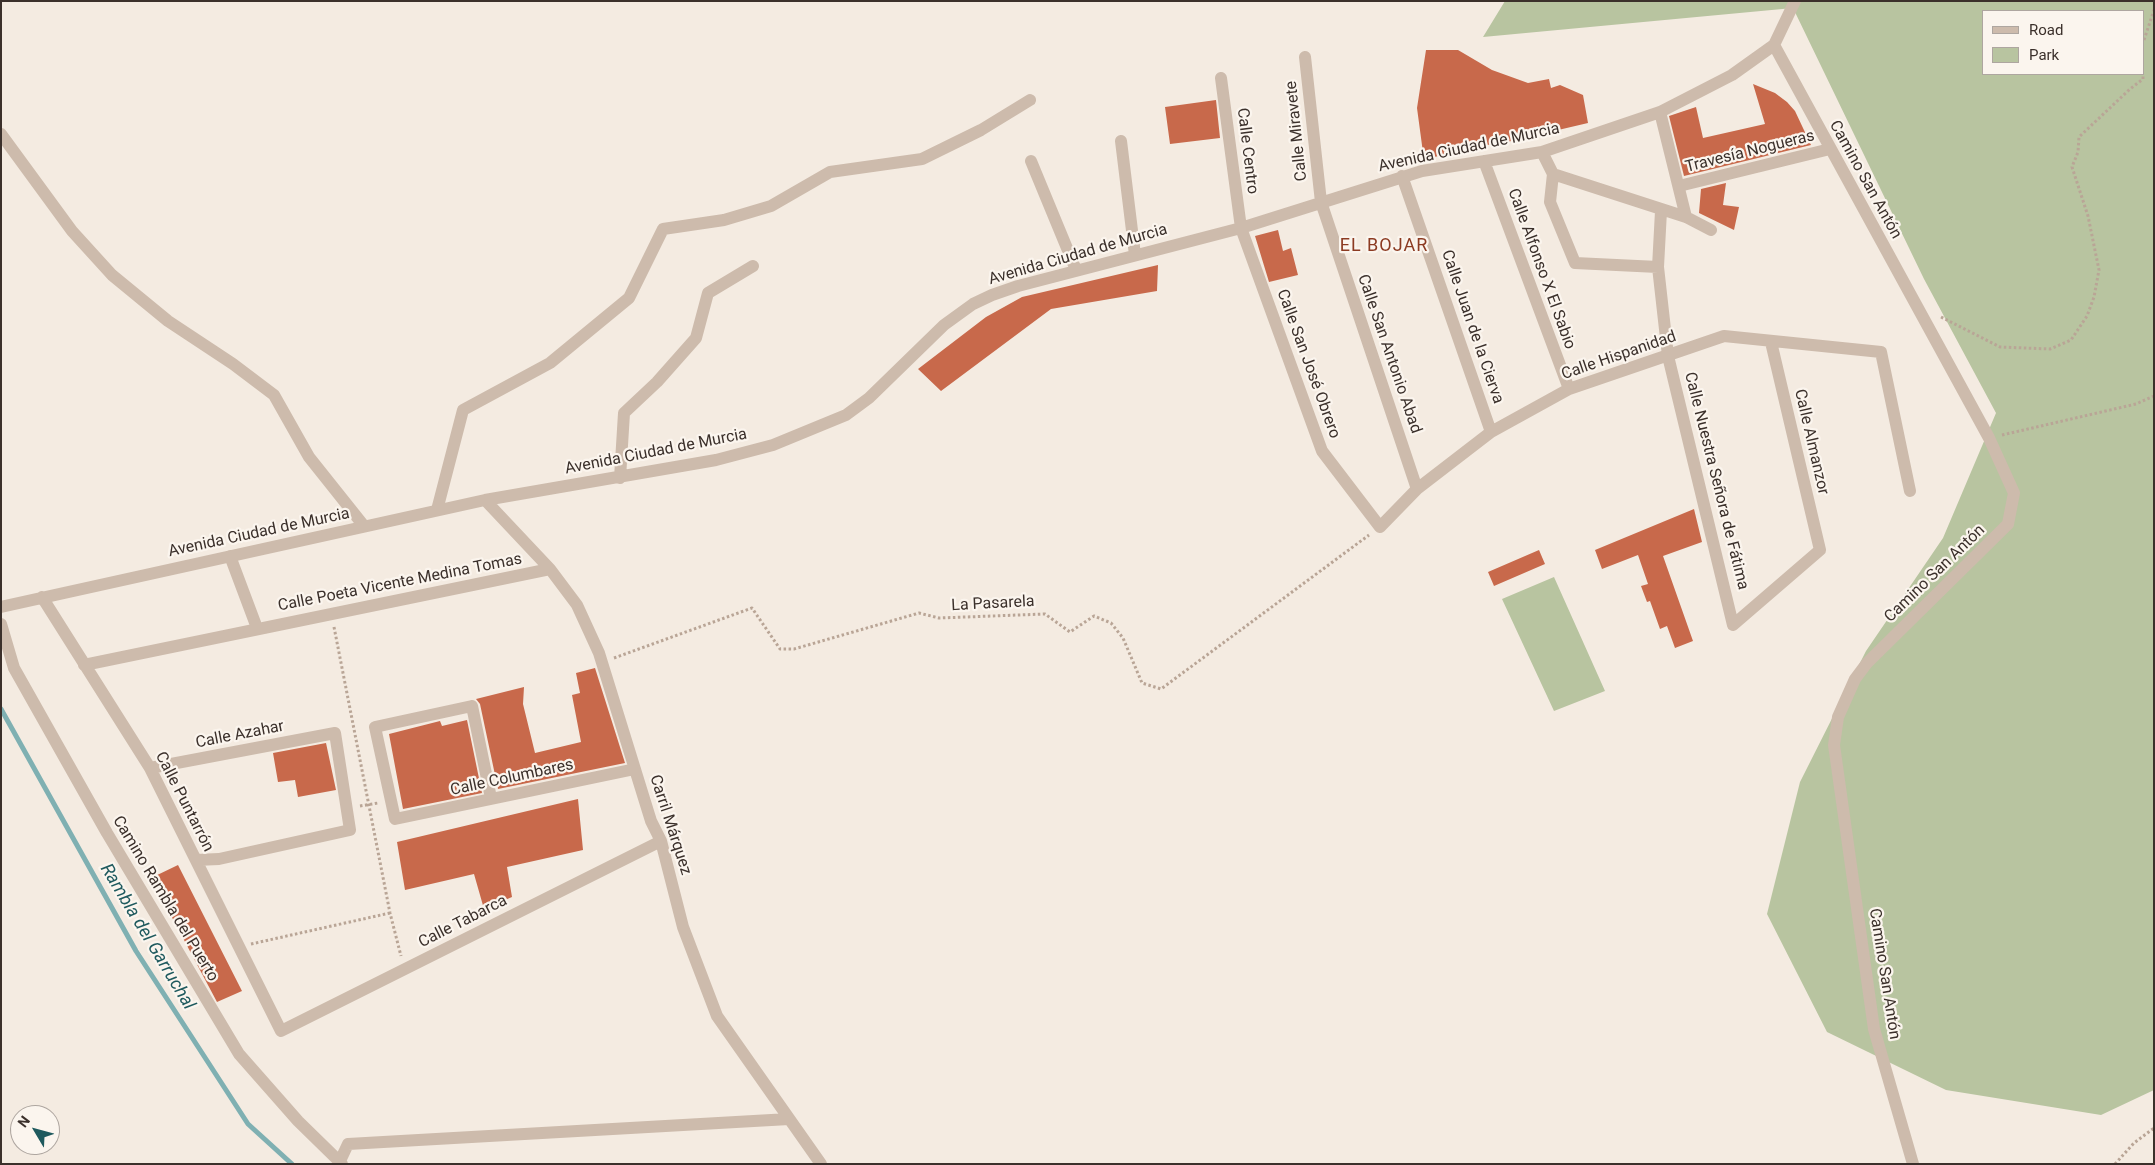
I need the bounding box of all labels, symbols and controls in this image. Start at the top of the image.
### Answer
legend [1982,10,2145,75]
text: Road [2029,21,2063,39]
text: Park [2029,46,2059,64]
street label: Calle Miravete [1282,80,1312,182]
street label: Calle Centro [1232,107,1262,195]
street label: Camino San Antón [1825,117,1905,243]
street label: Avenida Ciudad de Murcia [1377,119,1561,177]
street label: Travesía Nogueras [1683,127,1817,177]
street label: Calle Alfonso X El Sabio [1503,186,1579,352]
street label: Avenida Ciudad de Murcia [986,220,1170,290]
district label: EL BOJAR [1339,235,1429,257]
street label: Calle Juan de la Cierva [1437,248,1507,406]
street label: Calle San Antonio Abad [1353,272,1425,436]
street label: Calle San José Obrero [1272,287,1344,441]
street label: Calle Hispanidad [1559,327,1679,385]
street label: Calle Nuestra Señora de Fátima [1680,370,1752,592]
street label: Calle Almanzor [1790,387,1832,497]
street label: Avenida Ciudad de Murcia [563,425,749,479]
street label: Avenida Ciudad de Murcia [167,504,351,562]
street label: Camino San Antón [1881,521,1989,627]
street label: Calle Poeta Vicente Medina Tomas [276,550,524,616]
street label: La Pasarela [951,592,1035,616]
street label: Calle Azahar [194,717,286,753]
street label: Calle Puntarrón [151,749,217,855]
street label: Calle Columbares [449,756,575,800]
street label: Carril Márquez [645,773,695,877]
street label: Camino Rambla del Puerto [108,813,222,985]
water label: Rambla del Garruchal [95,860,199,1014]
street label: Calle Tabarca [416,891,510,953]
street label: Camino San Antón [1864,907,1904,1041]
north arrow [10,1105,60,1155]
text: N [14,1113,33,1130]

